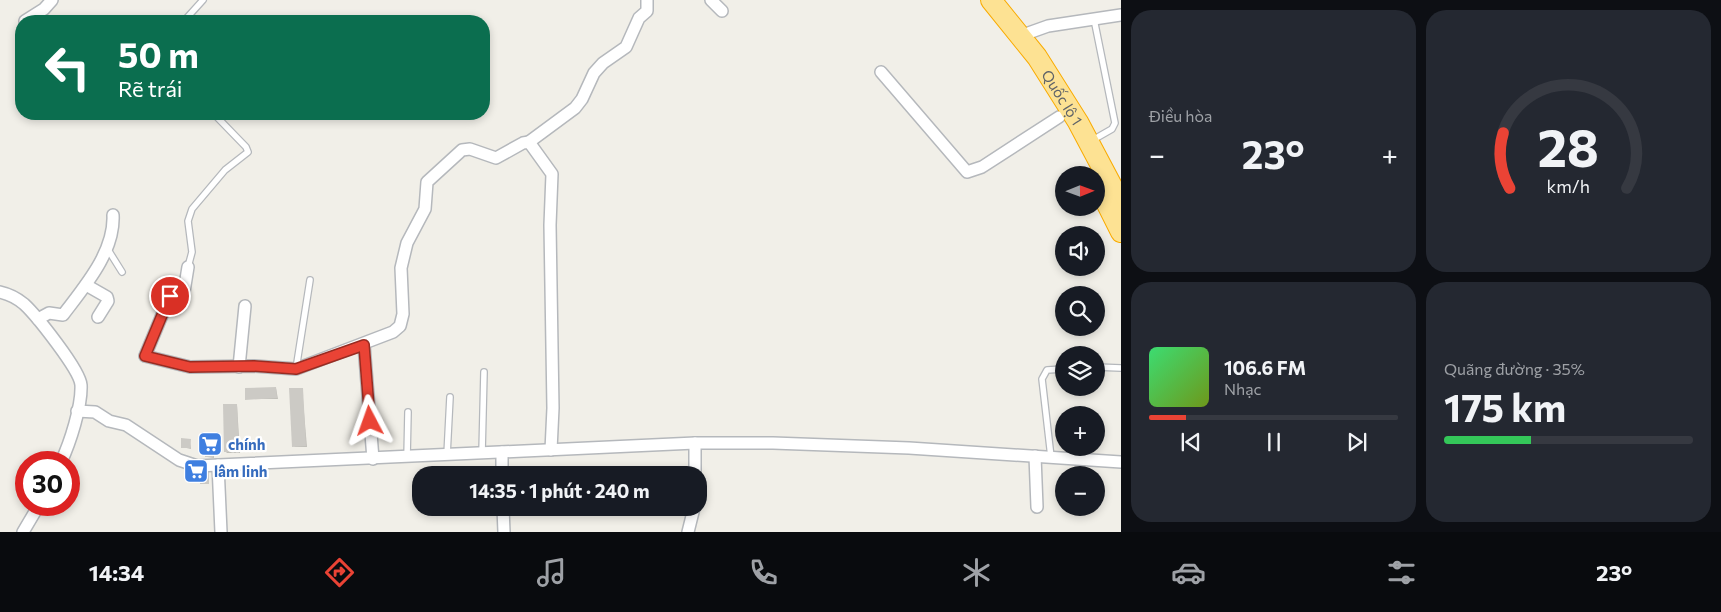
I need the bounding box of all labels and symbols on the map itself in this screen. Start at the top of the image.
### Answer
street label: Quốc lộ 1 [1038,66,1087,128]
north arrow [1055,166,1105,216]
pin [149,275,191,317]
position arrow [343,394,395,446]
supermarket icon: chính [197,431,223,457]
place label: chính [228,435,265,453]
speed limit sign: 30 [15,451,80,516]
supermarket icon: lâm linh [183,458,209,484]
place label: lâm linh [214,462,267,480]

